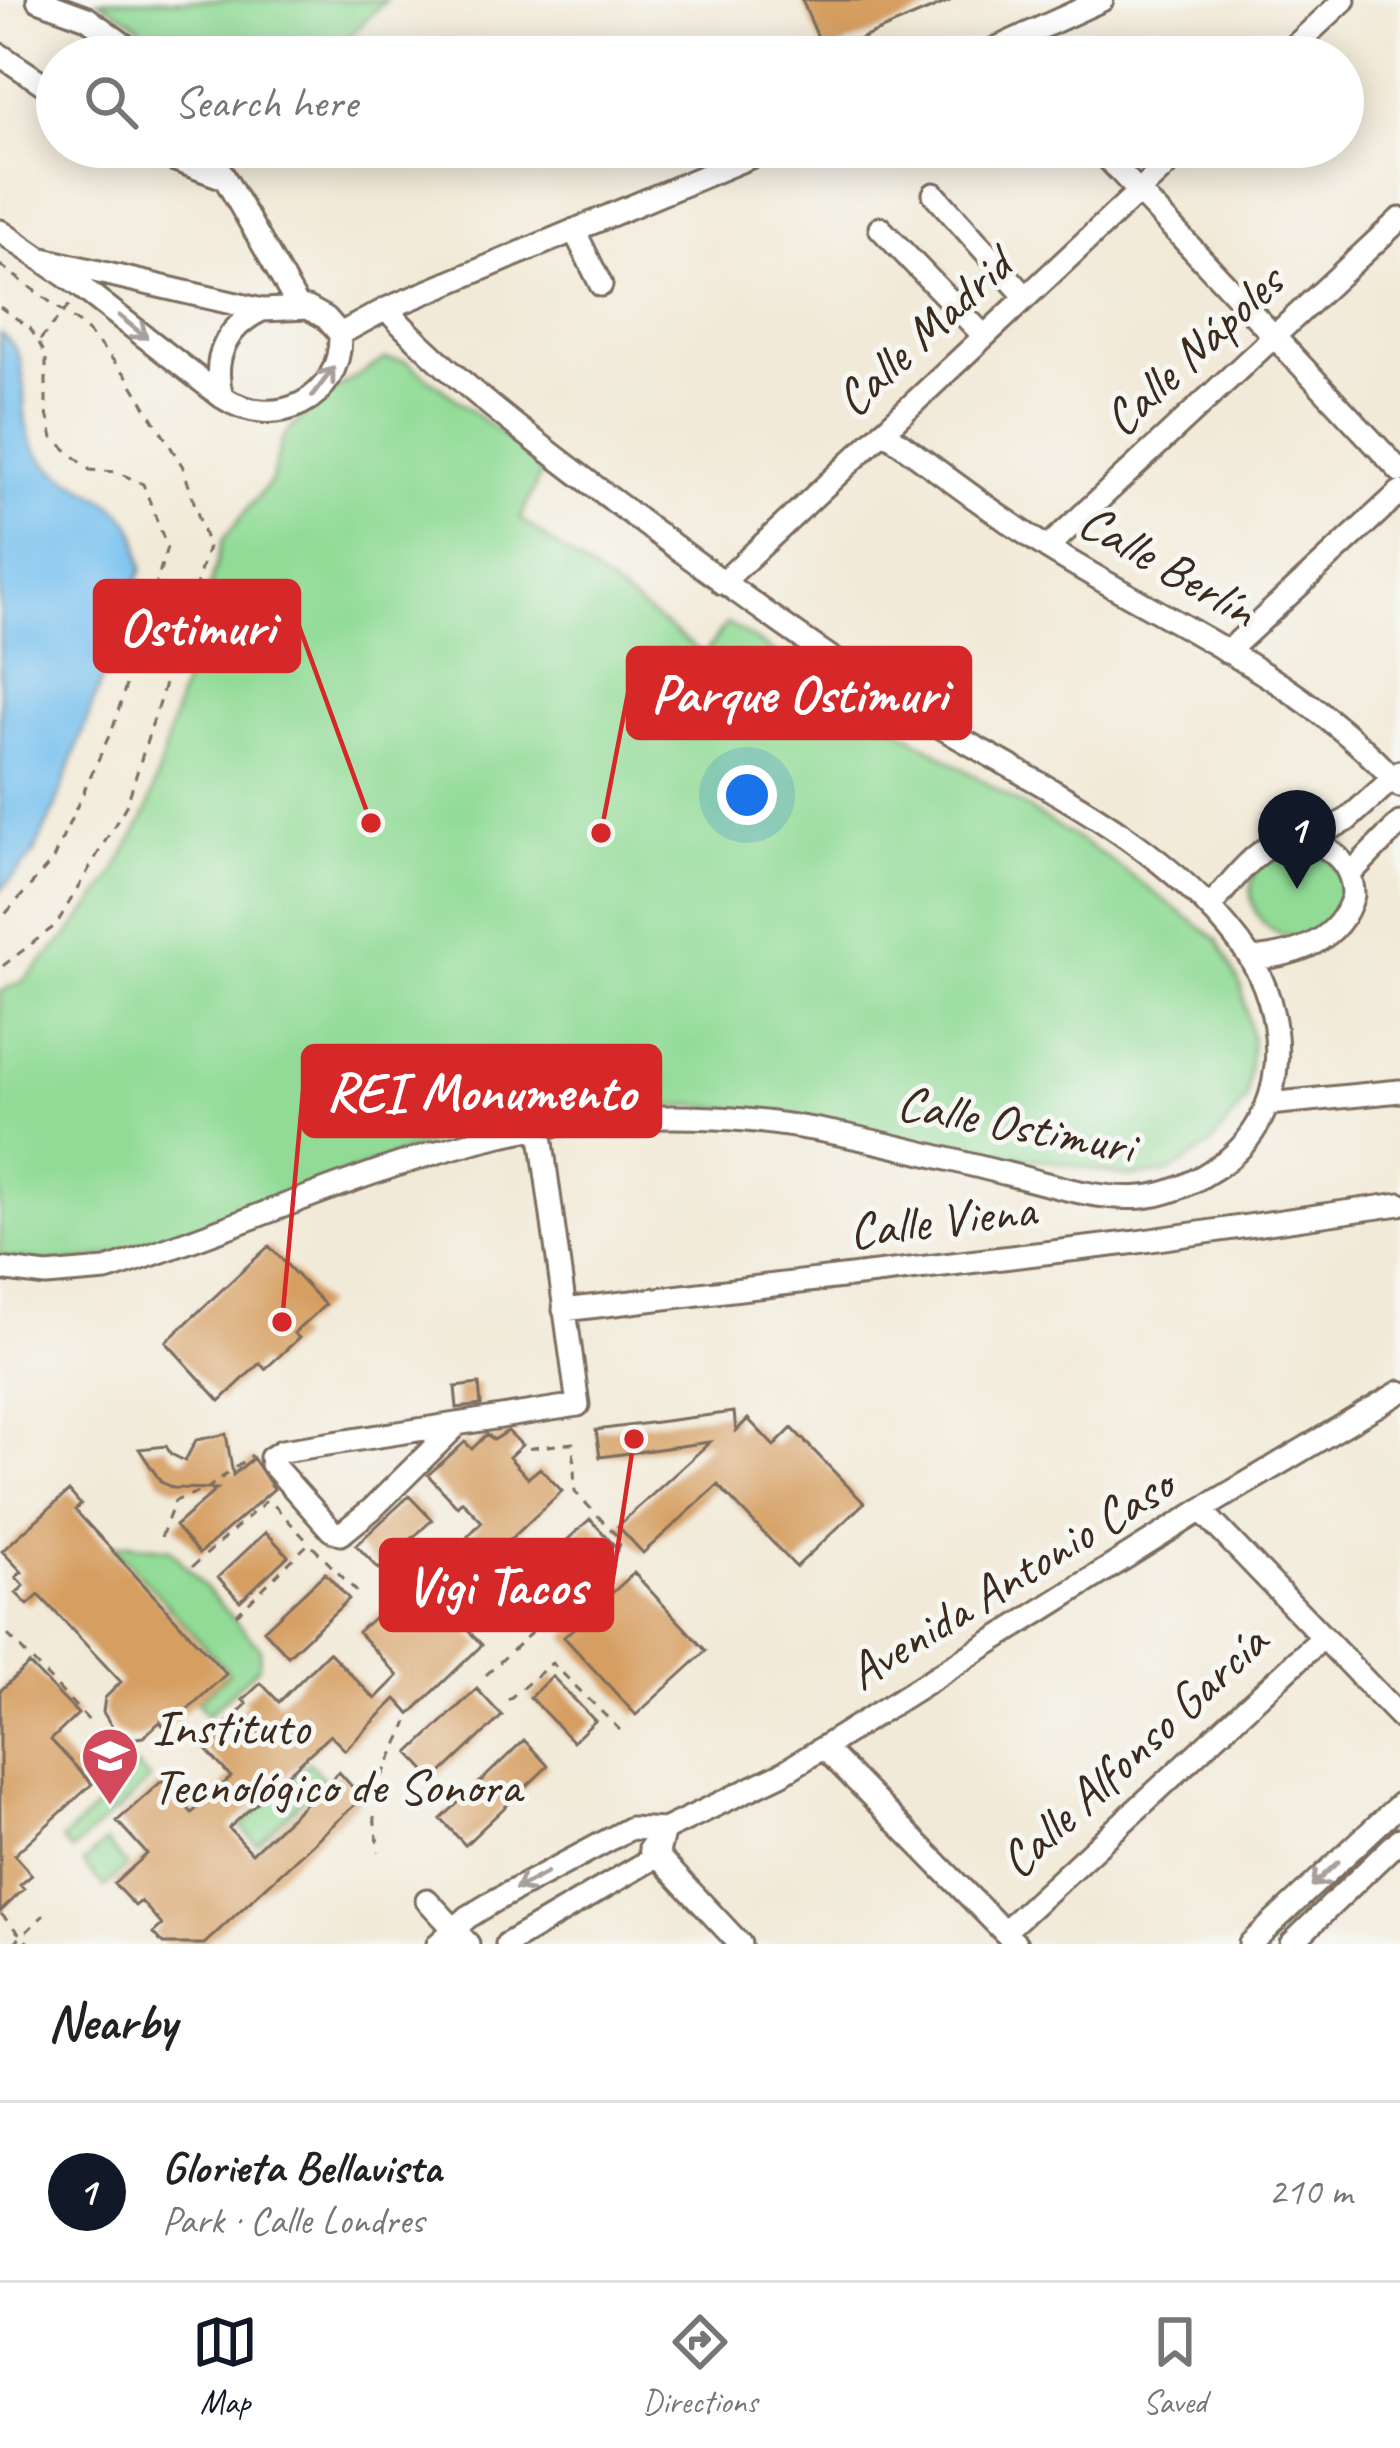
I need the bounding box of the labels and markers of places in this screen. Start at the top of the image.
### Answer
callout: Ostimuri [95,581,299,671]
callout: Parque Ostimuri [628,648,970,738]
pin: 1 [1258,790,1336,889]
callout: REI Monumento [303,1046,660,1136]
callout: Vigi Tacos [381,1540,612,1630]
place label: Instituto Tecnológico de Sonora [152,1695,525,1818]
school or university icon: Instituto Tecnológico de Sonora [79,1725,141,1807]

